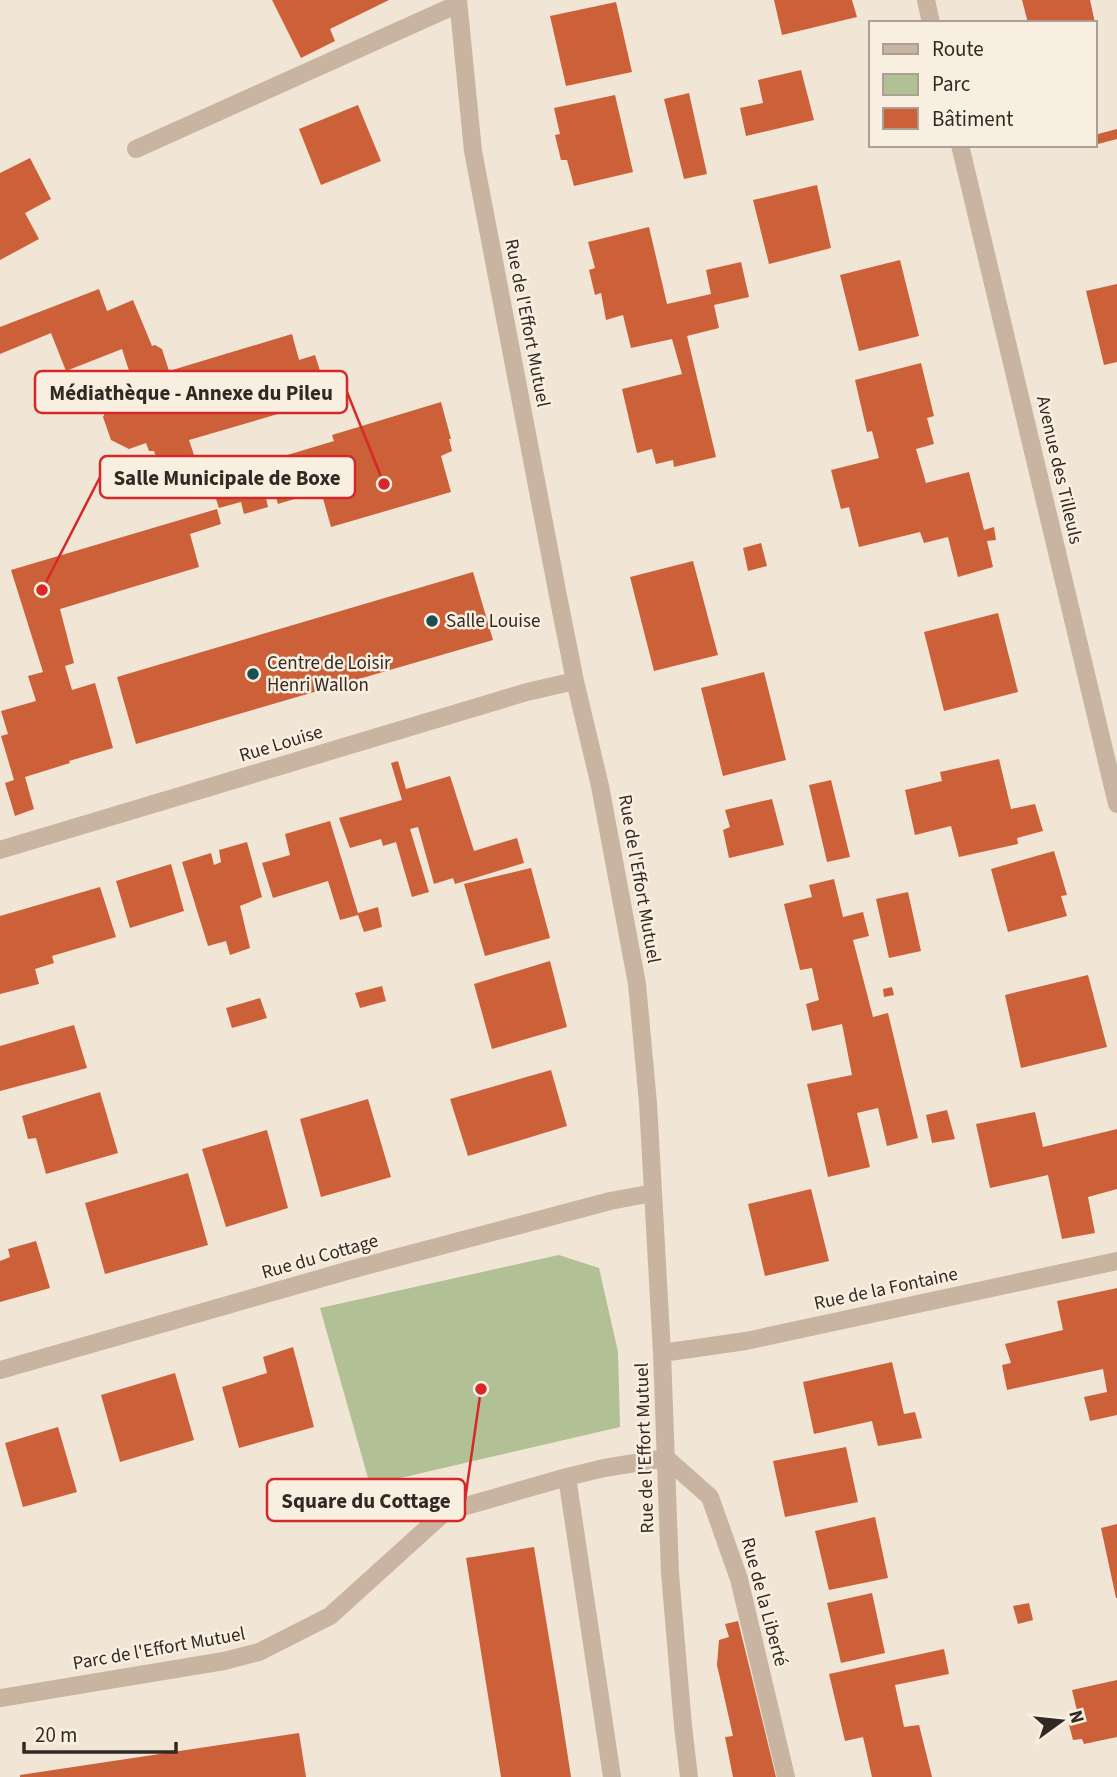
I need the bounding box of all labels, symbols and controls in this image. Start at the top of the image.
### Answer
legend [869,21,1096,147]
text: Route [932,34,984,64]
text: Parc [932,69,971,99]
text: Bâtiment [932,104,1013,134]
street label: Rue de l'Effort Mutuel [497,237,557,410]
callout: Médiathèque - Annexe du Pileu [35,371,347,413]
text: Médiathèque - Annexe du Pileu [49,378,333,408]
street label: Avenue des Tilleuls [1029,393,1089,547]
callout: Salle Municipale de Boxe [100,456,355,498]
text: Salle Municipale de Boxe [113,463,341,493]
place label: Salle Louise [446,608,540,635]
marker: Salle Louise [424,613,440,629]
place label: Centre de Loisir Henri Wallon [267,650,391,699]
marker: Centre de Loisir Henri Wallon [245,666,261,682]
street label: Rue Louise [236,719,326,769]
street label: Rue de l'Effort Mutuel [611,793,667,966]
street label: Rue du Cottage [258,1227,382,1287]
street label: Rue de la Fontaine [812,1261,960,1317]
street label: Rue de l'Effort Mutuel [629,1362,661,1534]
callout: Square du Cottage [267,1479,465,1521]
text: Square du Cottage [281,1486,451,1516]
street label: Rue de la Liberté [734,1535,794,1669]
street label: Parc de l'Effort Mutuel [71,1621,248,1677]
north arrow [1026,1686,1096,1756]
text: N [1061,1707,1091,1727]
scale bar [24,1710,177,1754]
text: 20 m [35,1720,77,1750]

